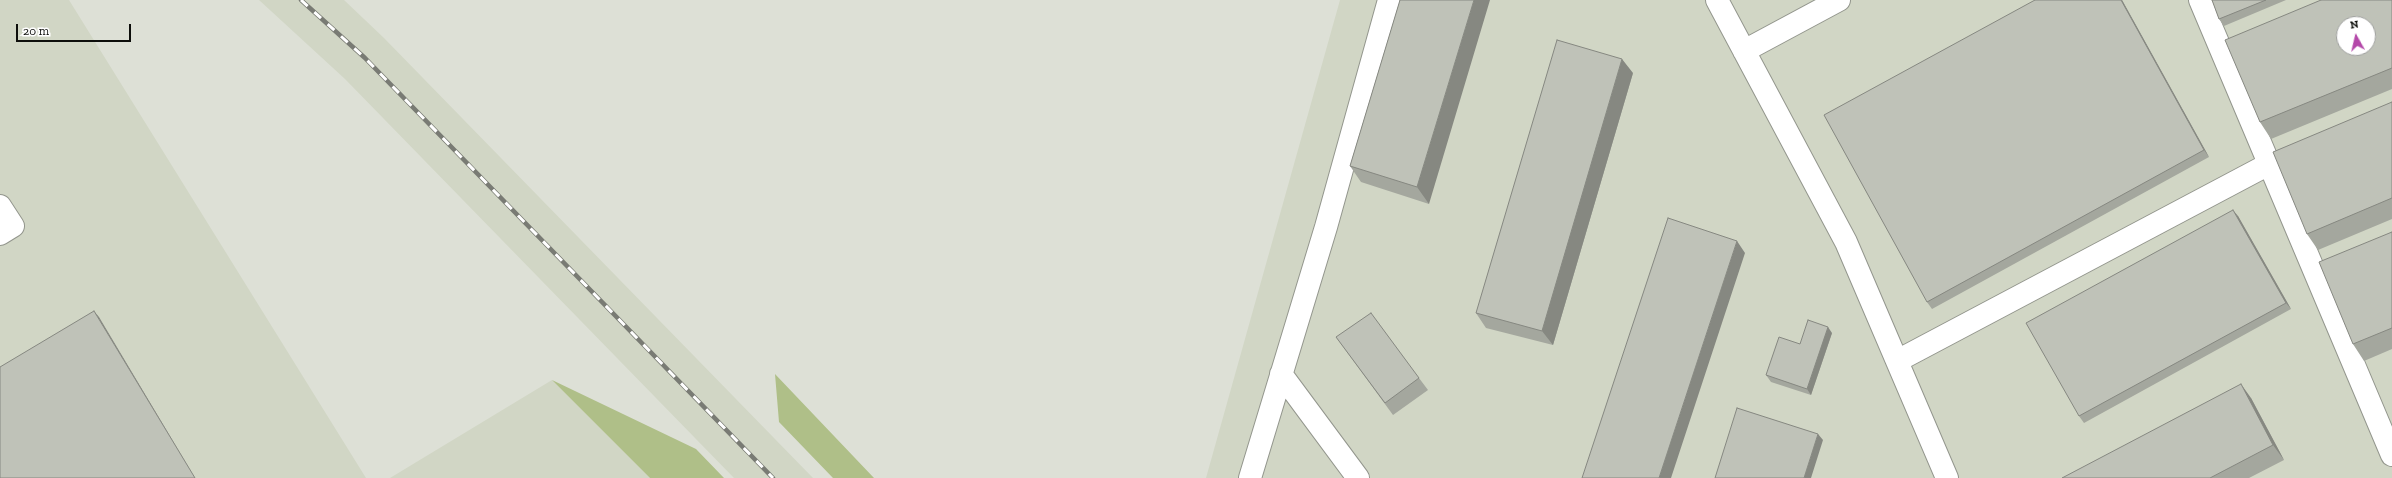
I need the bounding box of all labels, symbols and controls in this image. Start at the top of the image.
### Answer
scale bar [18,16,133,42]
north arrow [2336,16,2376,56]
text: N [2349,18,2359,32]
text: 20 m [23,24,49,38]

